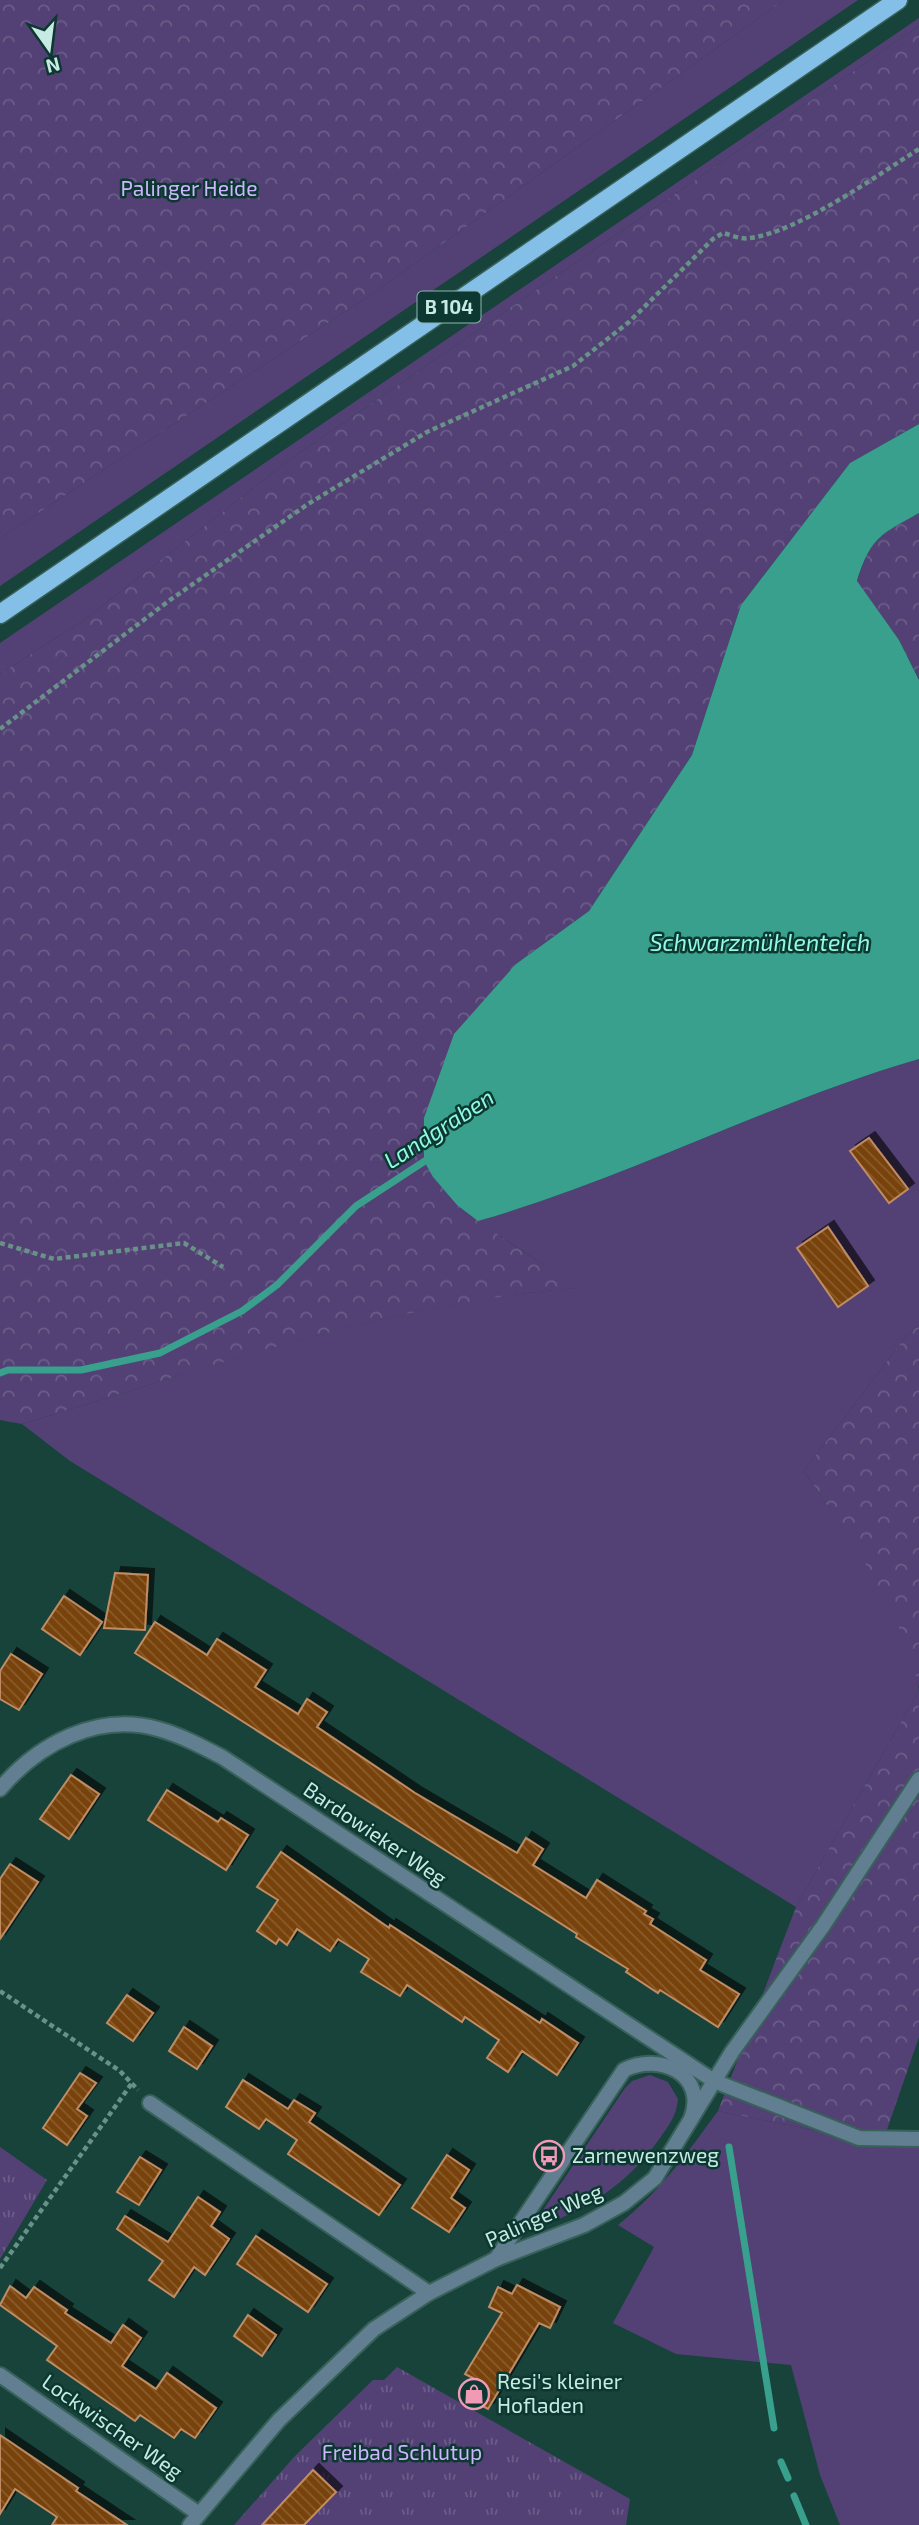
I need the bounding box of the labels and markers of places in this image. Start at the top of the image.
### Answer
bus stop icon: Zarnewenzweg [532,2139,566,2173]
place label: Zarnewenzweg [572,2142,719,2167]
place label: Resi's kleiner Hofladen [497,2368,623,2417]
shop icon: Resi's kleiner Hofladen [457,2377,491,2411]

